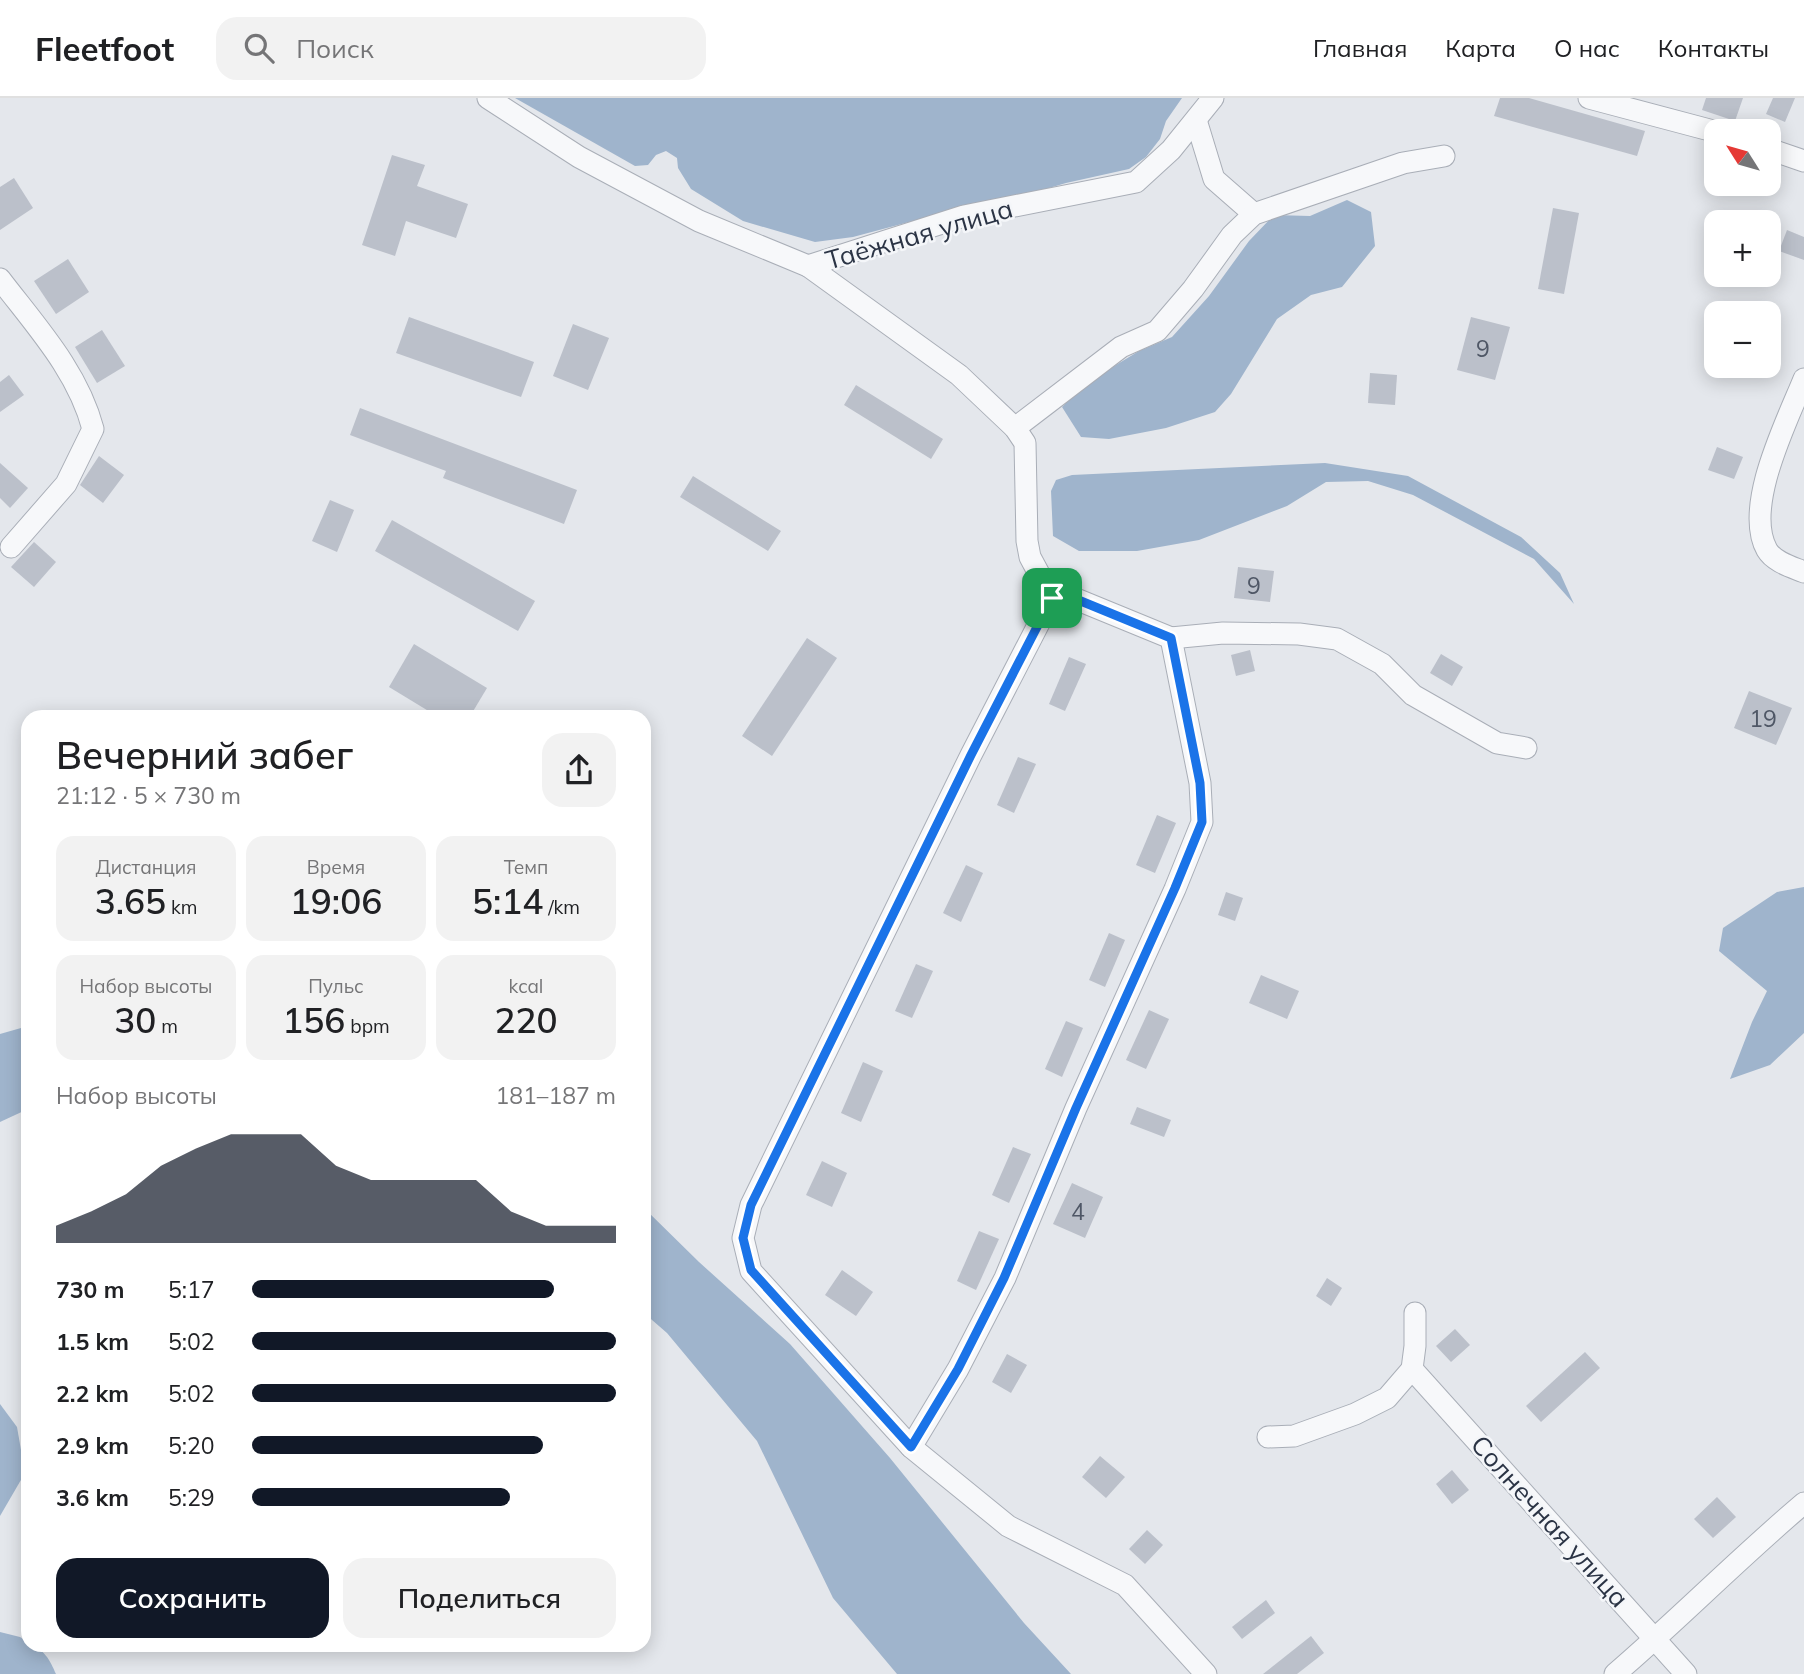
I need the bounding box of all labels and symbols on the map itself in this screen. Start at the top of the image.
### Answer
north arrow [1704,119,1782,196]
street label: Таёжная улица [822,192,1016,276]
house number: 9 [1476,334,1490,363]
pin [1022,568,1082,628]
house number: 9 [1247,571,1261,600]
house number: 19 [1749,704,1777,733]
house number: 4 [1071,1197,1085,1226]
street label: Солнечная улица [1464,1428,1636,1614]

